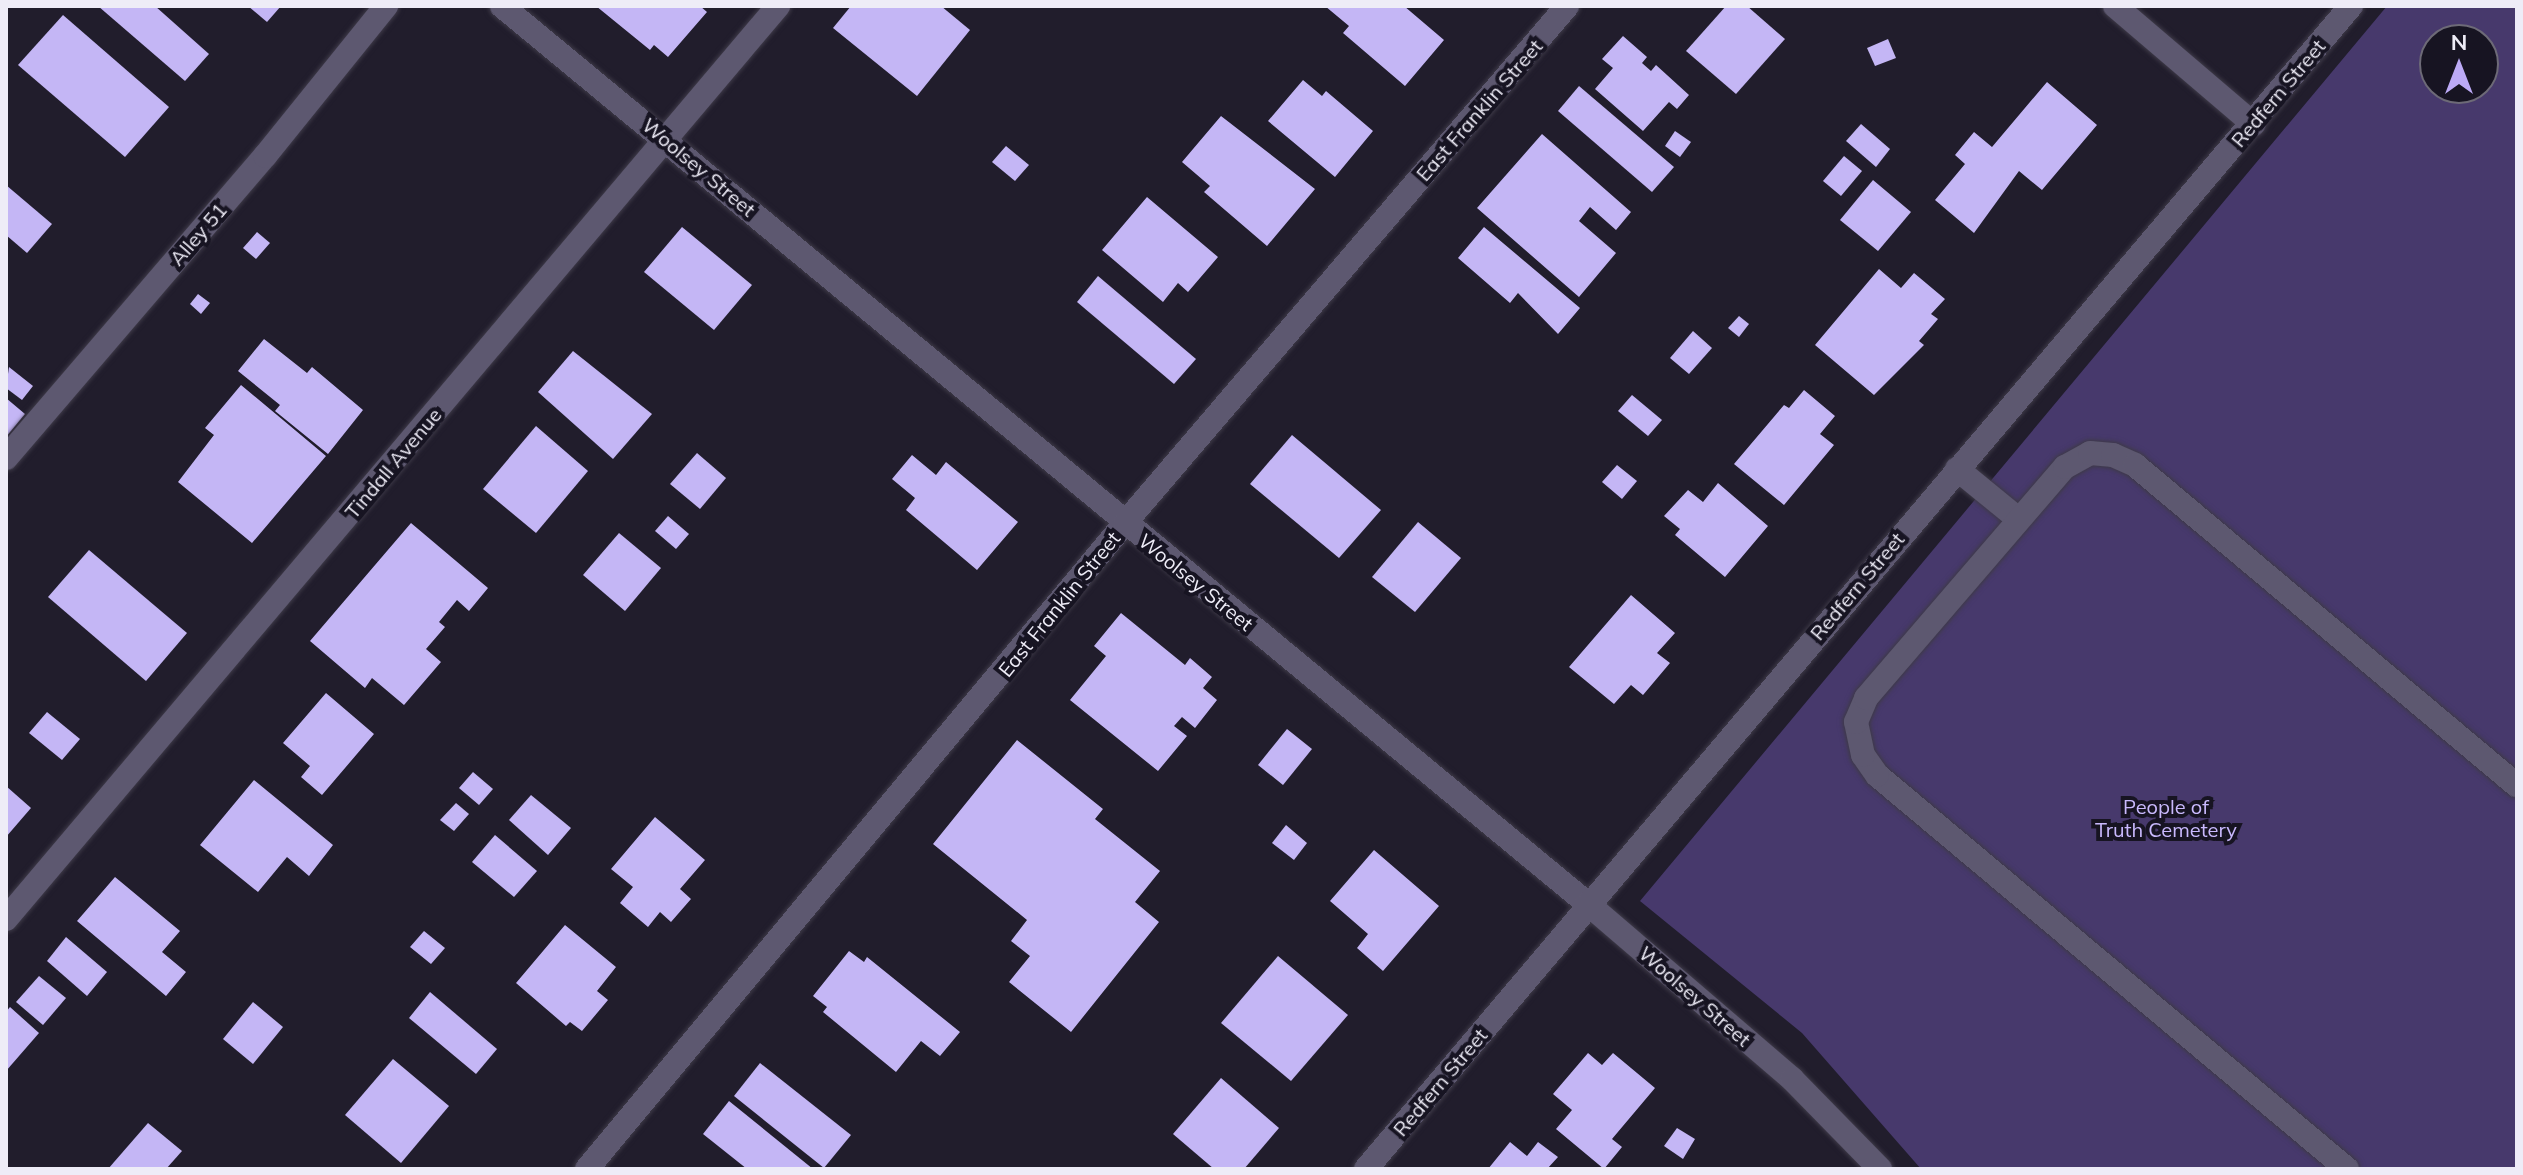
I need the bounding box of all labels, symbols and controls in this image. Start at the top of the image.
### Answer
north arrow [2419,24,2499,104]
text: N [2451,28,2467,56]
street label: East Franklin Street [1411,34,1547,186]
street label: Redfern Street [2226,34,2330,152]
street label: Woolsey Street [637,113,761,221]
street label: Alley 51 [164,198,232,270]
street label: Tindall Avenue [340,403,446,523]
street label: East Franklin Street [993,527,1125,681]
street label: Redfern Street [1805,527,1909,645]
street label: Woolsey Street [1134,528,1258,636]
park label: People of Truth Cemetery [2095,795,2237,842]
street label: Woolsey Street [1634,941,1756,1051]
street label: Redfern Street [1388,1023,1492,1141]

